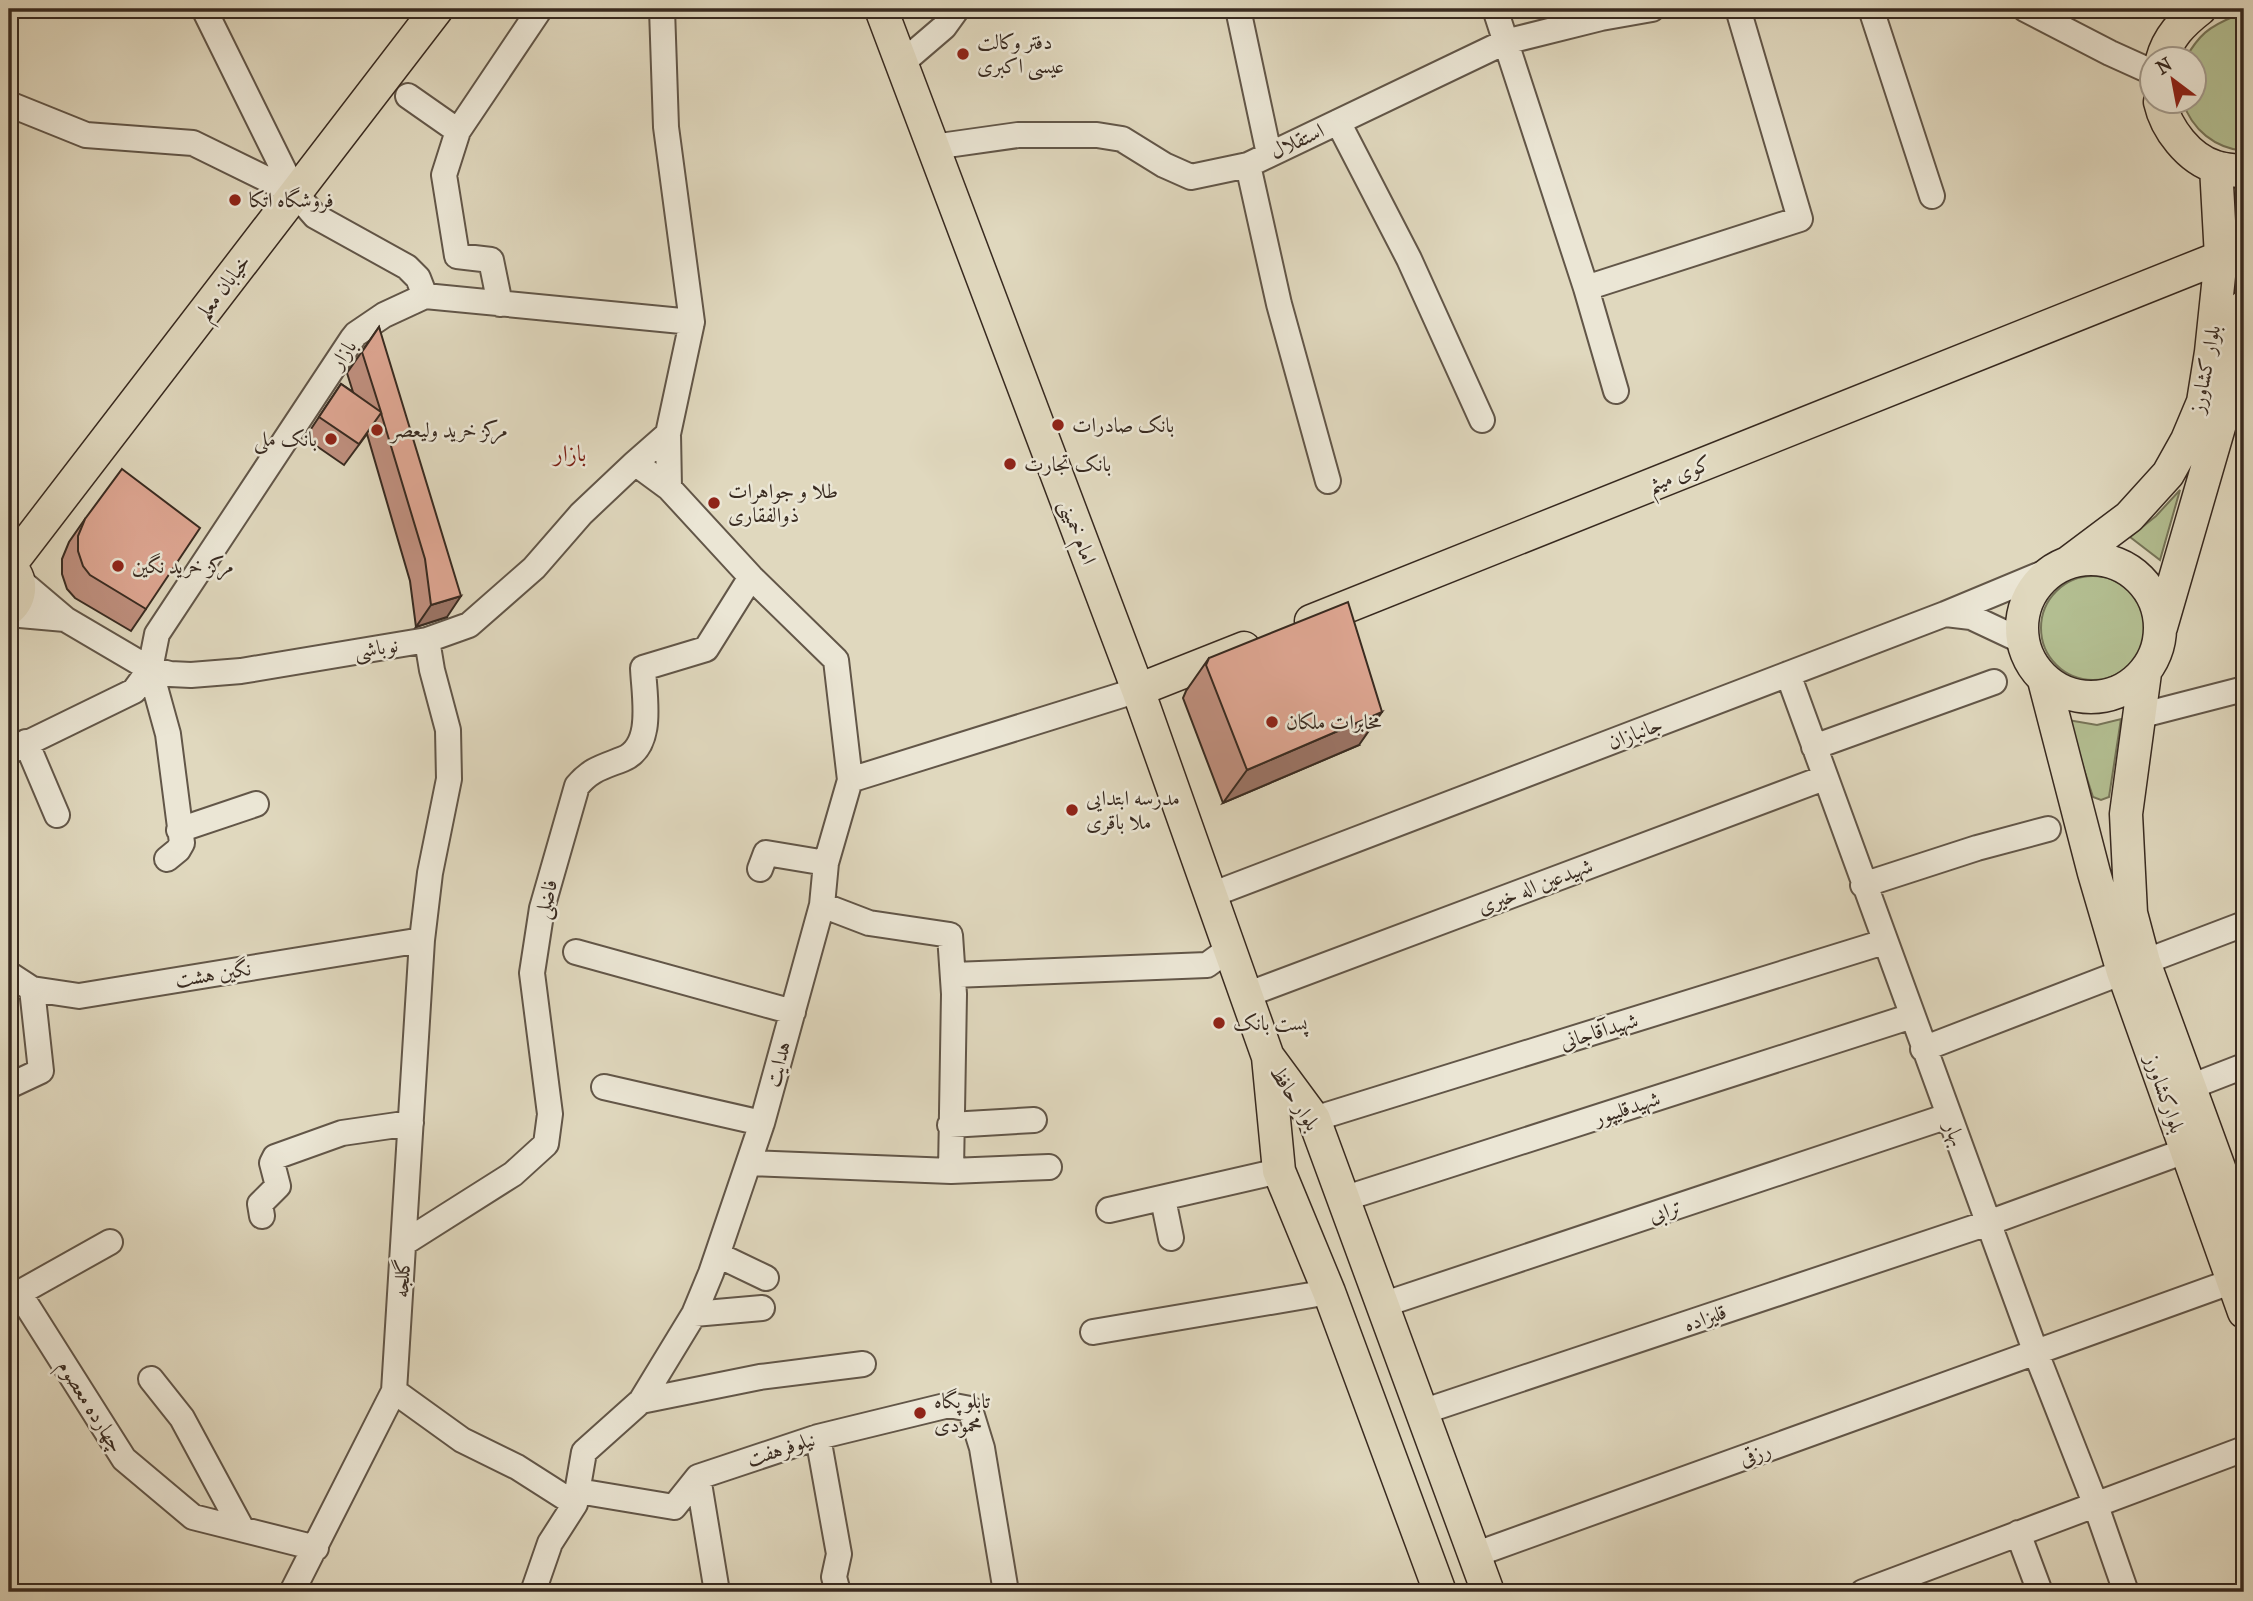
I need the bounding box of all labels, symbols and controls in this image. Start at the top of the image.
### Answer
place label: دفتر وکالت عیسی اکبری [977,30,1064,81]
marker: دفتر وکالت عیسی اکبری [955,46,971,62]
north arrow [2138,46,2208,116]
text: N [2153,53,2177,80]
street label: استقلال [1266,118,1328,164]
place label: فروشگاه اتکا [249,187,334,213]
marker: فروشگاه اتکا [227,192,243,208]
street label: خیابان معلم [191,250,262,330]
street label: بلوار کشاورز [2184,323,2226,417]
street label: بازار [323,335,362,375]
place label: بانک صادرات [1072,413,1174,438]
marker: بانک صادرات [1050,417,1066,433]
place label: مرکز خرید ولیعصر [389,418,508,445]
marker: مرکز خرید ولیعصر [369,422,385,438]
place label: بانک ملی [254,427,317,455]
marker: بانک ملی [323,431,339,447]
district label: بازار [552,440,586,467]
street label: کوی میثم [1644,450,1718,506]
place label: بانک تجارت [1024,452,1111,477]
marker: بانک تجارت [1002,456,1018,472]
place label: طلا و جواهرات ذوالفقاری [728,479,838,527]
marker: طلا و جواهرات ذوالفقاری [706,495,722,511]
street label: امام خمینی [1049,496,1101,570]
place label: مرکز خرید نگین [132,553,234,581]
marker: مرکز خرید نگین [110,558,126,574]
street label: نوباشی [352,633,400,666]
place label: مخابرات ملکان [1286,710,1382,734]
street label: جانبازان [1604,712,1666,754]
marker: مخابرات ملکان [1264,714,1280,730]
place label: مدرسه ابتدایی ملا باقری [1086,786,1180,835]
marker: مدرسه ابتدایی ملا باقری [1064,802,1080,818]
street label: شهیدعین اله خیری [1474,853,1597,921]
street label: فاضلی [530,877,566,922]
street label: نگین هشت [173,955,253,992]
street label: شهیدآقاجانی [1557,1007,1642,1056]
place label: پست بانک [1233,1011,1309,1037]
marker: پست بانک [1211,1015,1227,1031]
street label: هدایت [760,1039,797,1090]
street label: بلوارکشاورز [2139,1050,2190,1137]
street label: بلوار حافظ [1264,1061,1325,1136]
street label: شهیدقلیپور [1589,1086,1664,1132]
street label: بهار [1937,1117,1970,1150]
street label: ترابی [1646,1195,1685,1230]
street label: گللجه [388,1258,415,1298]
street label: قلیزاده [1680,1300,1730,1336]
street label: چهارده معصوم [48,1355,129,1460]
place label: تابلو پگاه محمودی [934,1388,991,1438]
marker: تابلو پگاه محمودی [912,1405,928,1421]
street label: نیلوفرهفت [744,1427,819,1472]
street label: رزقی [1736,1437,1774,1471]

